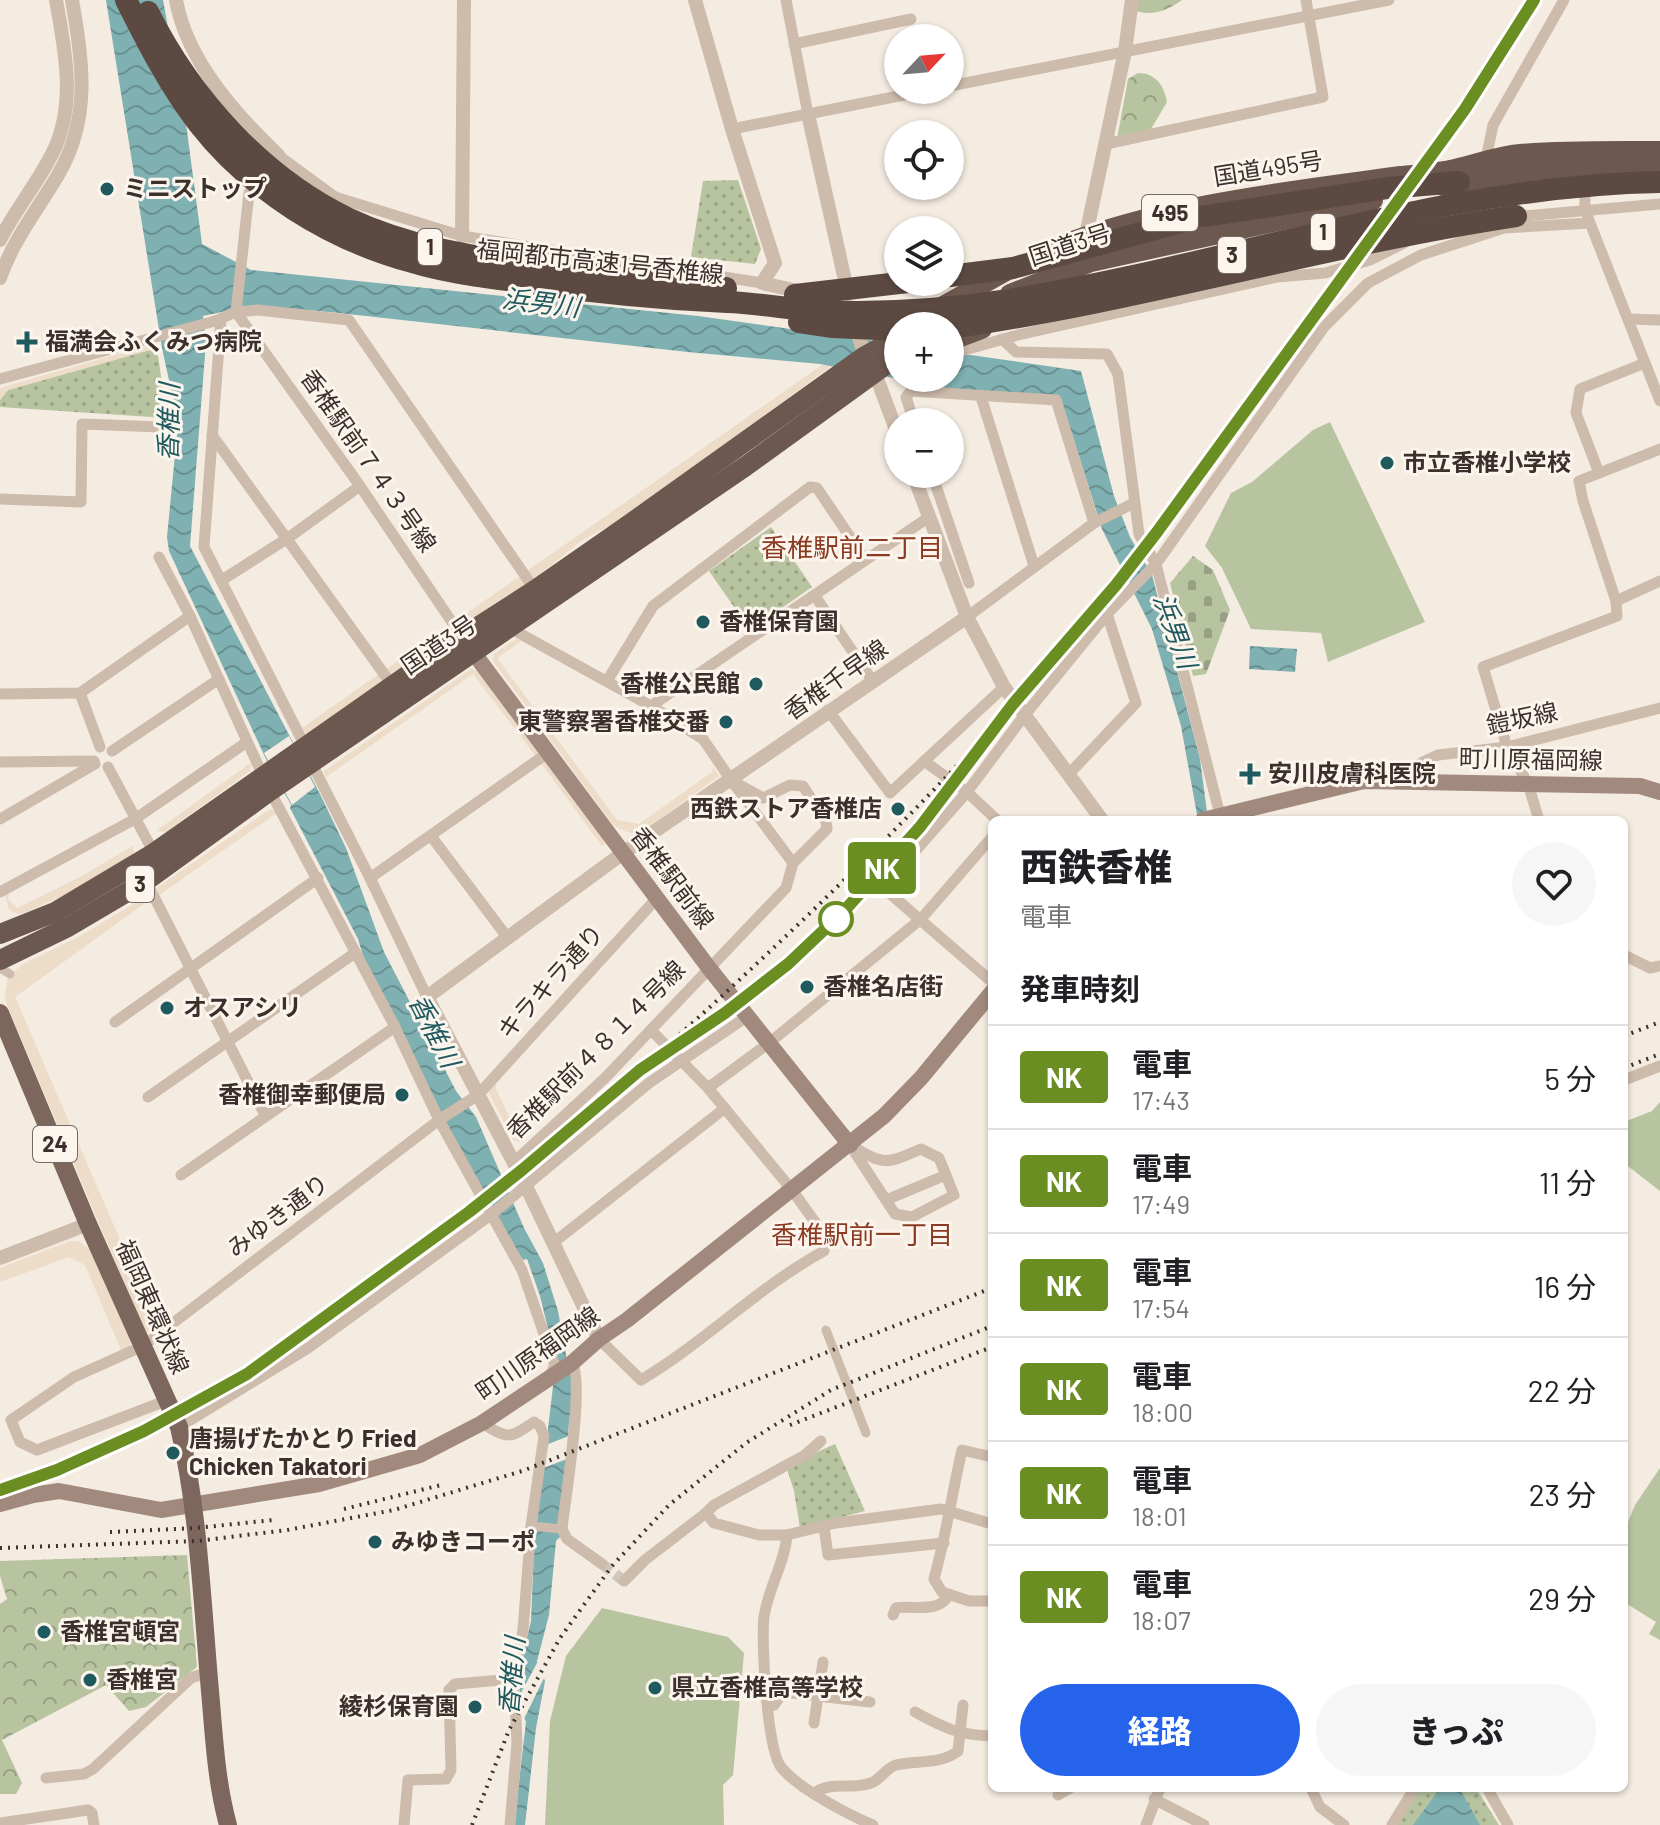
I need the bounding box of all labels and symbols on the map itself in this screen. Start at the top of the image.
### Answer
north arrow [884,24,964,104]
street label: 国道495号 [1211,145,1324,190]
place label: ミニストップ [123,173,267,202]
marker: ミニストップ [98,180,116,198]
road number: 495 [1142,195,1198,231]
road number: 1 [1311,214,1335,250]
street label: 国道3号 [1025,217,1114,270]
road number: 1 [418,229,442,265]
street label: 福岡都市高速1号香椎線 [475,233,725,288]
road number: 3 [1218,237,1246,273]
water label: 浜男川 [501,281,585,322]
place label: 福満会ふくみつ病院 [45,326,262,355]
marker: 福満会ふくみつ病院 [16,331,38,353]
street label: 香椎駅前７４３号線 [295,363,443,557]
water label: 香椎川 [151,380,184,461]
place label: 市立香椎小学校 [1403,447,1571,476]
marker: 市立香椎小学校 [1378,454,1396,472]
district label: 香椎駅前二丁目 [761,531,943,562]
water label: 浜男川 [1149,589,1205,675]
place label: 香椎保育園 [719,606,839,635]
street label: 国道3号 [395,608,481,679]
marker: 香椎保育園 [694,613,712,631]
street label: 香椎千早線 [778,632,893,725]
place label: 香椎公民館 [620,668,740,697]
marker: 香椎公民館 [747,675,765,693]
street label: 鎧坂線 [1483,696,1560,739]
place label: 東警察署香椎交番 [518,706,710,735]
marker: 東警察署香椎交番 [717,713,735,731]
street label: 町川原福岡線 [1459,743,1603,774]
place label: 安川皮膚科医院 [1268,758,1436,787]
marker: 安川皮膚科医院 [1239,763,1261,785]
place label: 西鉄ストア香椎店 [690,793,882,822]
marker: 西鉄ストア香椎店 [889,800,907,818]
street label: 香椎駅前線 [626,820,721,934]
line badge: NK [846,842,918,894]
road number: 3 [126,866,154,902]
unlabelled marker [819,902,853,936]
street label: キラキラ通り [491,918,609,1044]
street label: 香椎駅前４８１４号線 [500,954,690,1144]
place label: 香椎名店街 [823,971,943,1000]
marker: 香椎名店街 [798,978,816,996]
water label: 香椎川 [404,989,468,1075]
place label: オスアシリ [183,992,302,1021]
marker: オスアシリ [158,999,176,1017]
place label: 香椎御幸郵便局 [218,1079,386,1108]
marker: 香椎御幸郵便局 [393,1086,411,1104]
road number: 24 [33,1126,77,1162]
street label: みゆき通り [220,1167,334,1262]
district label: 香椎駅前一丁目 [771,1218,953,1249]
street label: 福岡東環状線 [111,1235,196,1378]
street label: 町川原福岡線 [470,1300,604,1406]
place label: 唐揚げたかとり Fried Chicken Takatori [189,1423,417,1480]
marker: 唐揚げたかとり Fried Chicken Takatori [164,1444,182,1462]
place label: みゆきコーポ [391,1526,535,1555]
marker: みゆきコーポ [366,1533,384,1551]
place label: 香椎宮頓宮 [60,1616,180,1645]
marker: 香椎宮頓宮 [35,1623,53,1641]
water label: 香椎川 [492,1633,530,1716]
place label: 香椎宮 [106,1664,178,1693]
marker: 香椎宮 [81,1671,99,1689]
place label: 県立香椎高等学校 [671,1672,863,1701]
marker: 県立香椎高等学校 [646,1679,664,1697]
place label: 綾杉保育園 [339,1691,459,1720]
marker: 綾杉保育園 [466,1698,484,1716]

